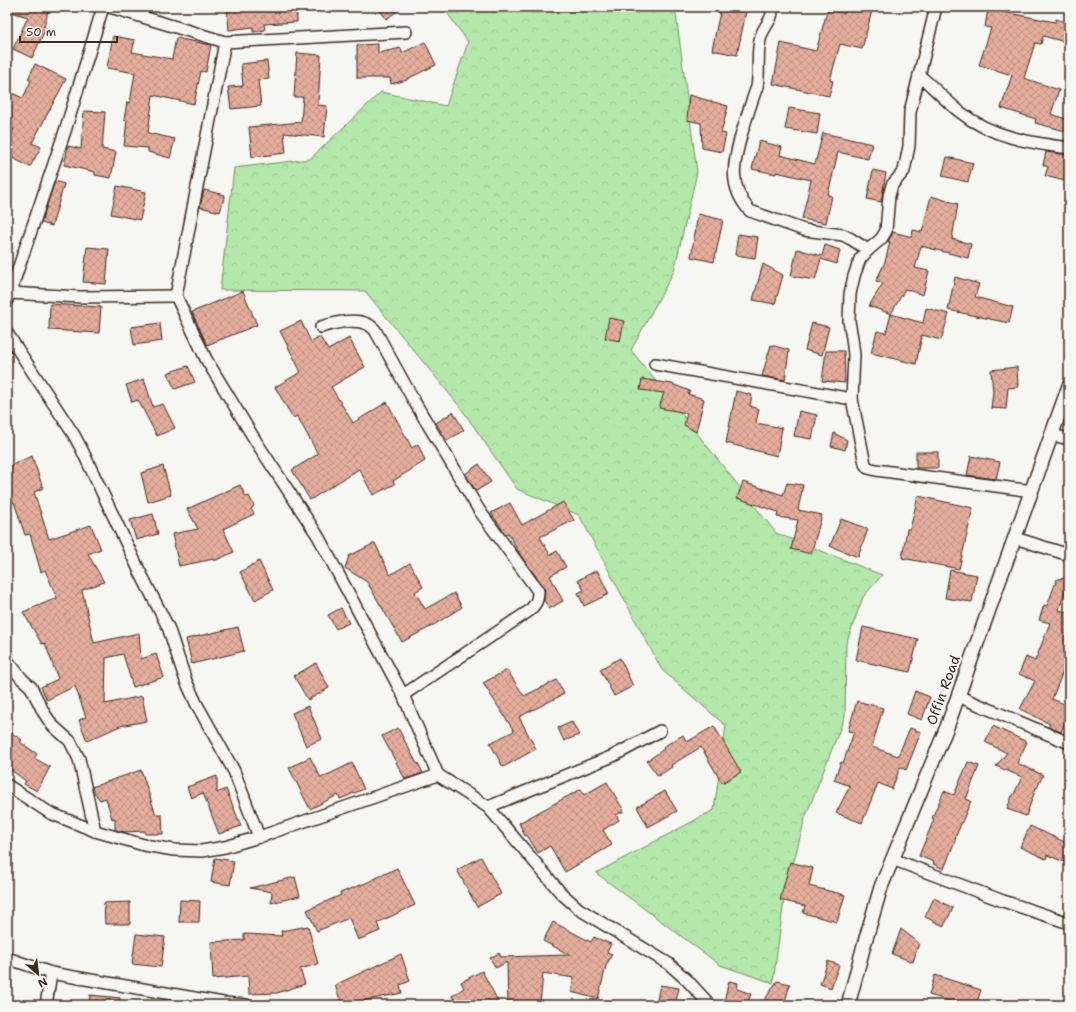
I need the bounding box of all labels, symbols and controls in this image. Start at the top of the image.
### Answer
scale bar [20,18,117,44]
text: 50 m [26,24,56,40]
street label: Offin Road [922,652,964,727]
north arrow [18,954,58,994]
text: N [35,974,50,991]

